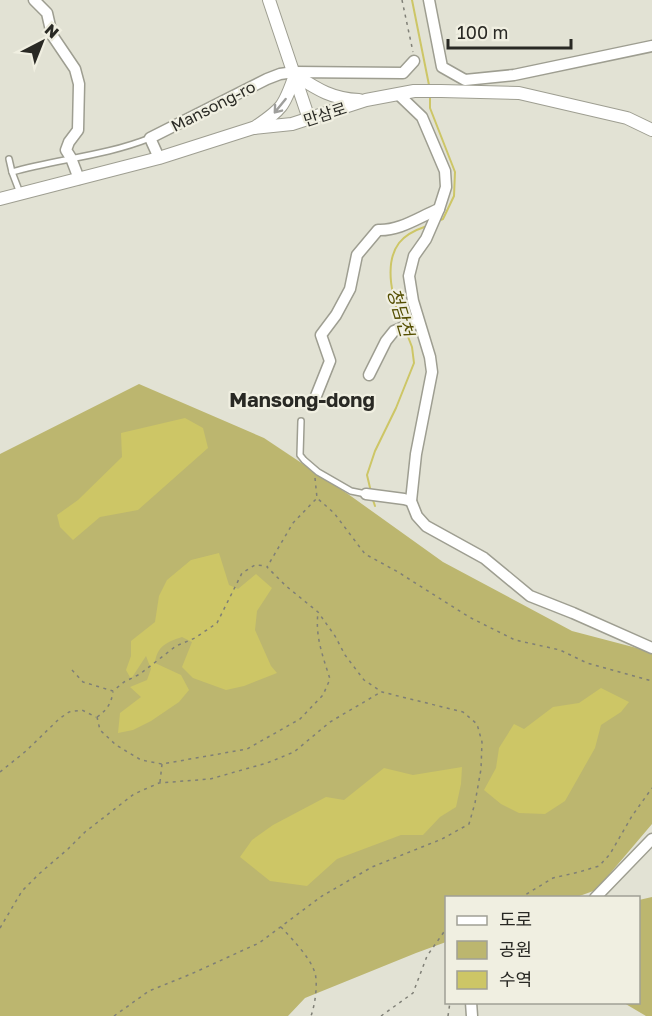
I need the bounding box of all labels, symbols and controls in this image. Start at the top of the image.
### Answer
north arrow [12,12,72,72]
scale bar [448,12,571,50]
text: N [41,19,63,42]
text: 100 m [457,21,508,43]
street label: Mansong-ro [167,76,259,136]
one-way arrow [274,98,287,114]
street label: 만삼로 [301,98,349,130]
water label: 청담천 [383,285,419,341]
district label: Mansong-dong [229,387,375,411]
legend [445,896,640,1004]
text: 도로 [499,908,532,930]
text: 공원 [499,938,532,960]
text: 수역 [499,968,532,990]

